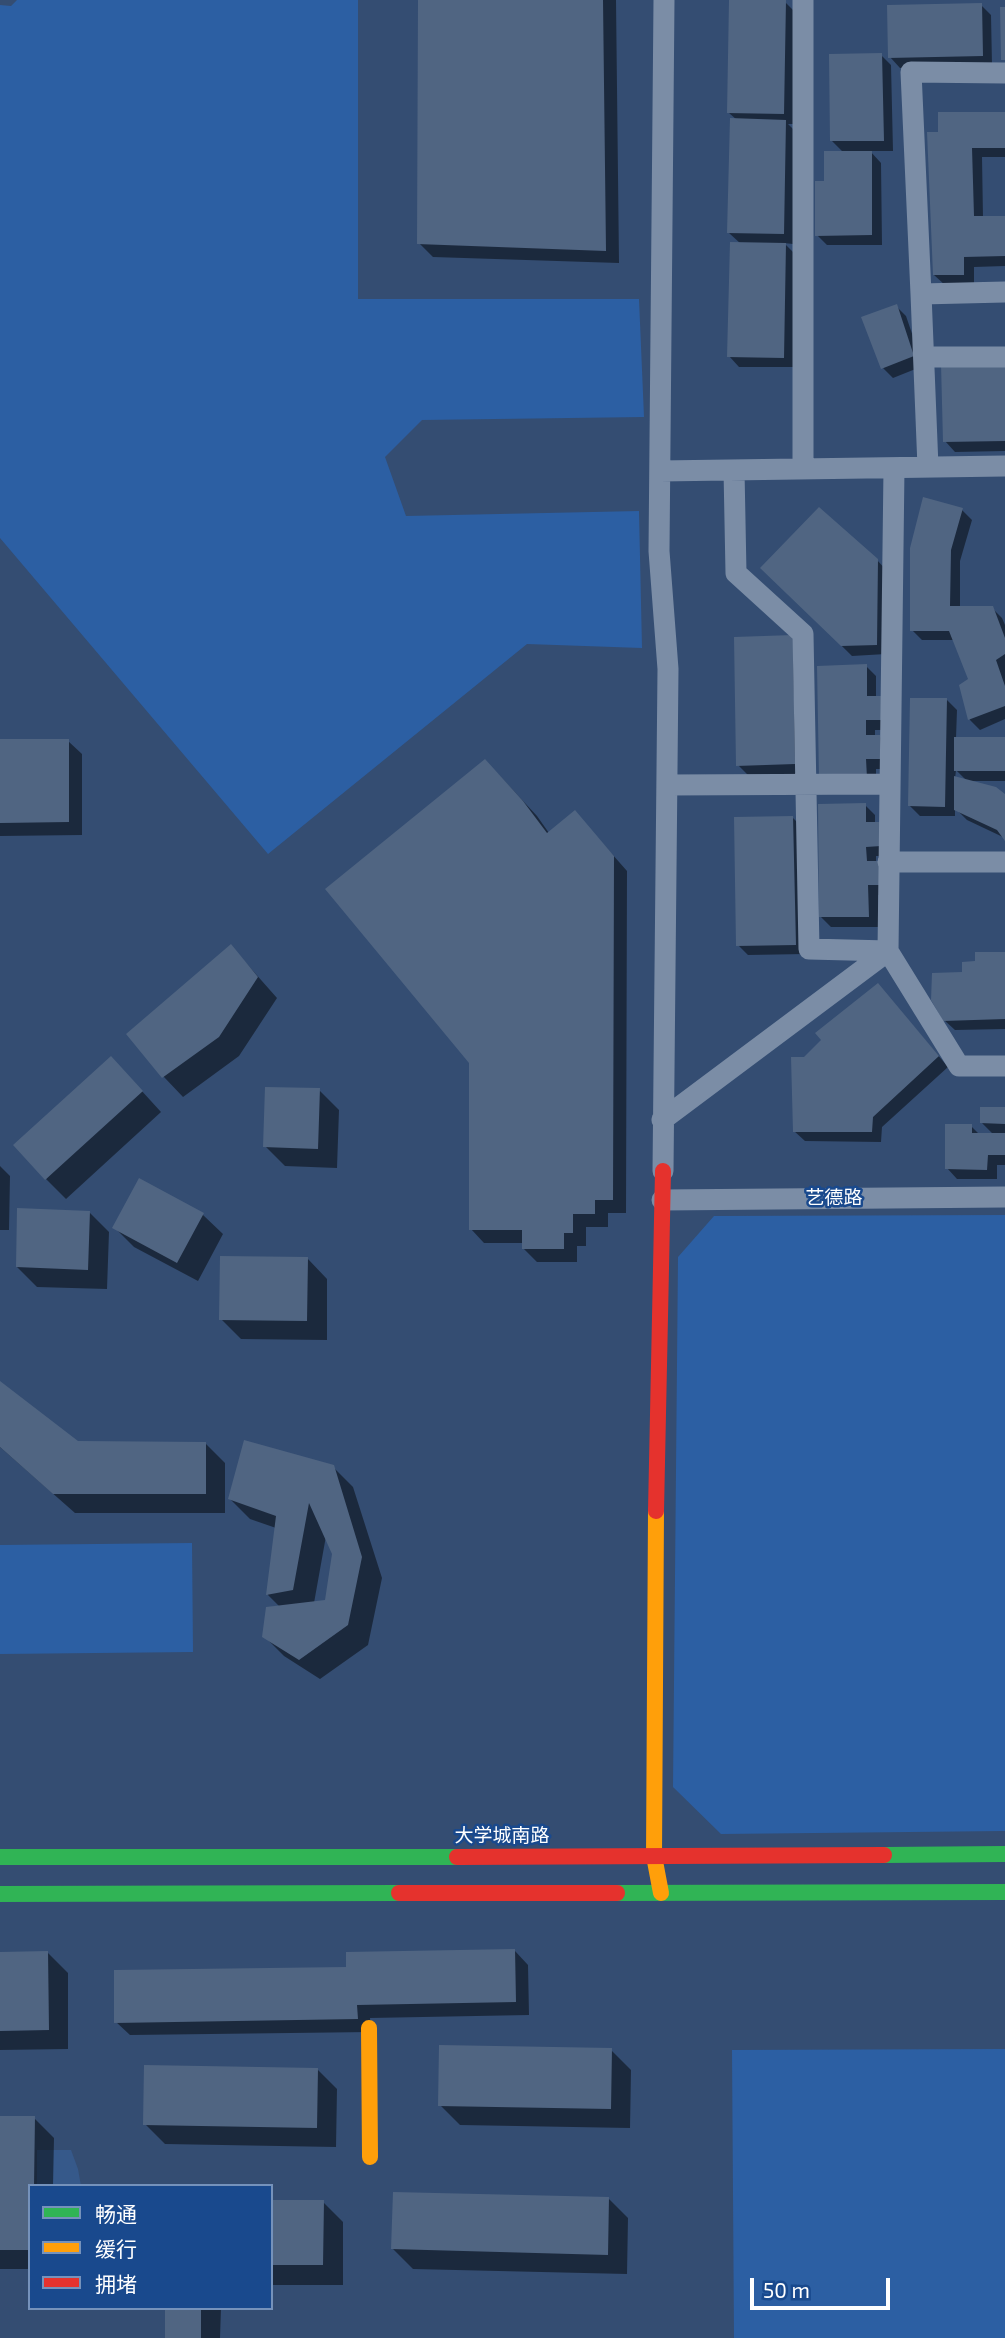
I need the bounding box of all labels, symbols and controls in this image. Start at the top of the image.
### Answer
street label: 艺德路 [806,1187,862,1209]
street label: 大学城南路 [455,1825,549,1847]
legend [28,2184,273,2310]
text: 畅通 [95,2201,137,2226]
text: 缓行 [95,2236,137,2261]
scale bar [753,2264,893,2308]
text: 拥堵 [95,2271,137,2296]
text: 50 m [763,2277,810,2302]

